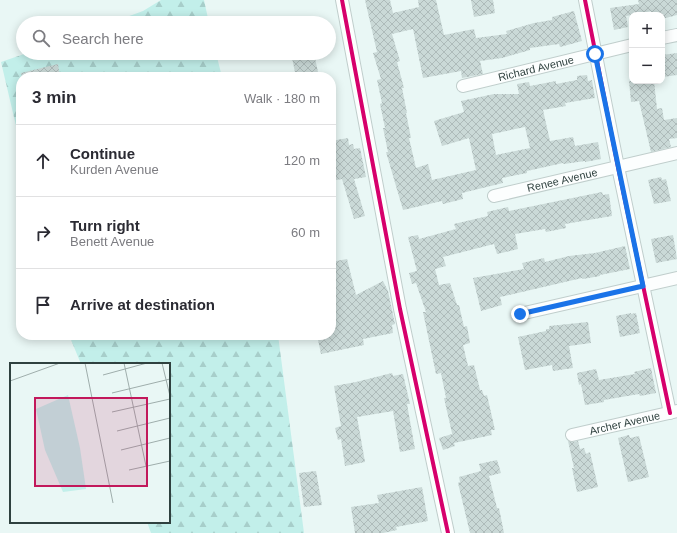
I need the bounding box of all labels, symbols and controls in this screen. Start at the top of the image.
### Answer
map controls [629,12,665,84]
button: + [629,12,665,48]
search box [16,16,336,60]
icon: search [30,27,52,49]
text: Search here [62,30,144,47]
route start [586,45,604,63]
button: − [629,48,665,84]
street label: Richard Avenue [497,53,575,83]
text: 3 min [32,88,76,107]
text: Walk · 180 m [244,91,320,106]
text: Continue [70,145,135,162]
icon: ahead [32,150,54,172]
text: 120 m [284,153,320,168]
text: Kurden Avenue [70,162,159,177]
street label: Renee Avenue [526,166,599,194]
text: Turn right [70,217,140,234]
icon: right [32,222,54,244]
text: 60 m [291,225,320,240]
text: Benett Avenue [70,234,154,249]
icon: arrive [32,294,54,316]
text: Arrive at destination [70,296,215,313]
route end [511,305,529,323]
inset map [10,363,170,523]
street label: Archer Avenue [588,409,661,437]

